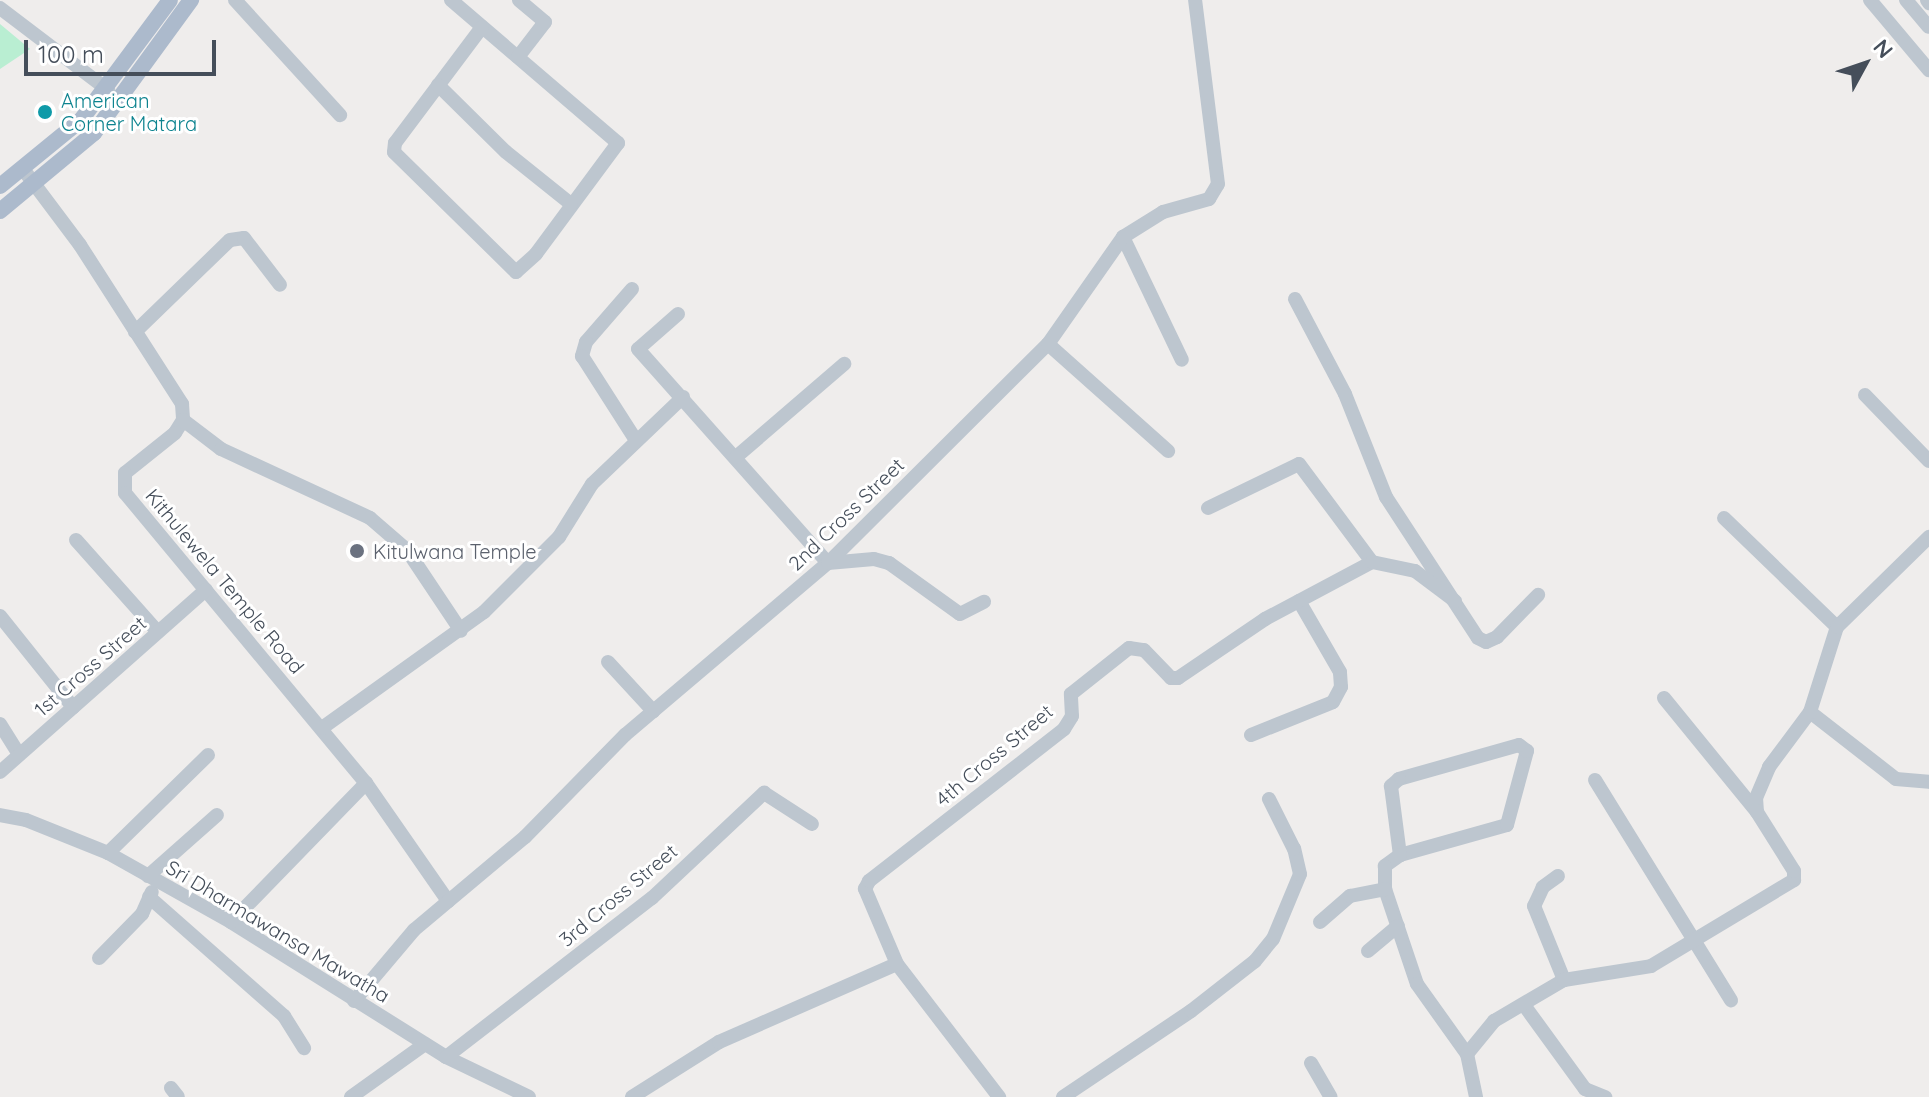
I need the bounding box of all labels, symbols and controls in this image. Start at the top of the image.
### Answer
scale bar [28,24,220,74]
north arrow [1825,24,1905,104]
text: N [1867,33,1899,64]
text: 100 m [38,39,104,69]
place label: American Corner Matara [61,88,197,135]
marker: American Corner Matara [36,103,54,121]
street label: 2nd Cross Street [783,453,909,575]
street label: Kithulewela Temple Road [141,484,309,678]
place label: Kitulwana Temple [373,539,537,563]
marker: Kitulwana Temple [348,542,366,560]
street label: 1st Cross Street [29,611,151,721]
street label: 4th Cross Street [931,699,1057,811]
street label: 3rd Cross Street [554,839,682,951]
street label: Sri Dharmawansa Mawatha [162,855,394,1007]

